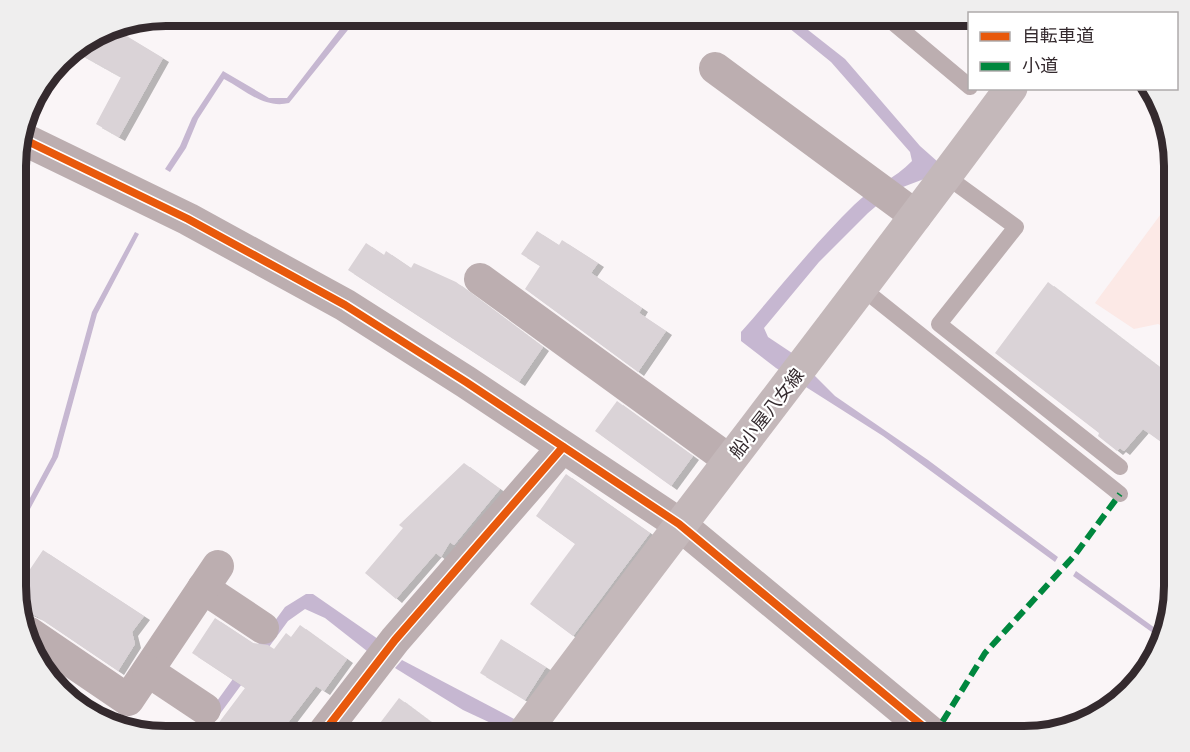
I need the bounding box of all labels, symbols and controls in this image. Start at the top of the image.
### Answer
legend [968,12,1178,90]
text: 自転車道 [1022,25,1094,45]
text: 小道 [1022,55,1058,75]
street label: 船小屋八女線 [725,364,807,462]

